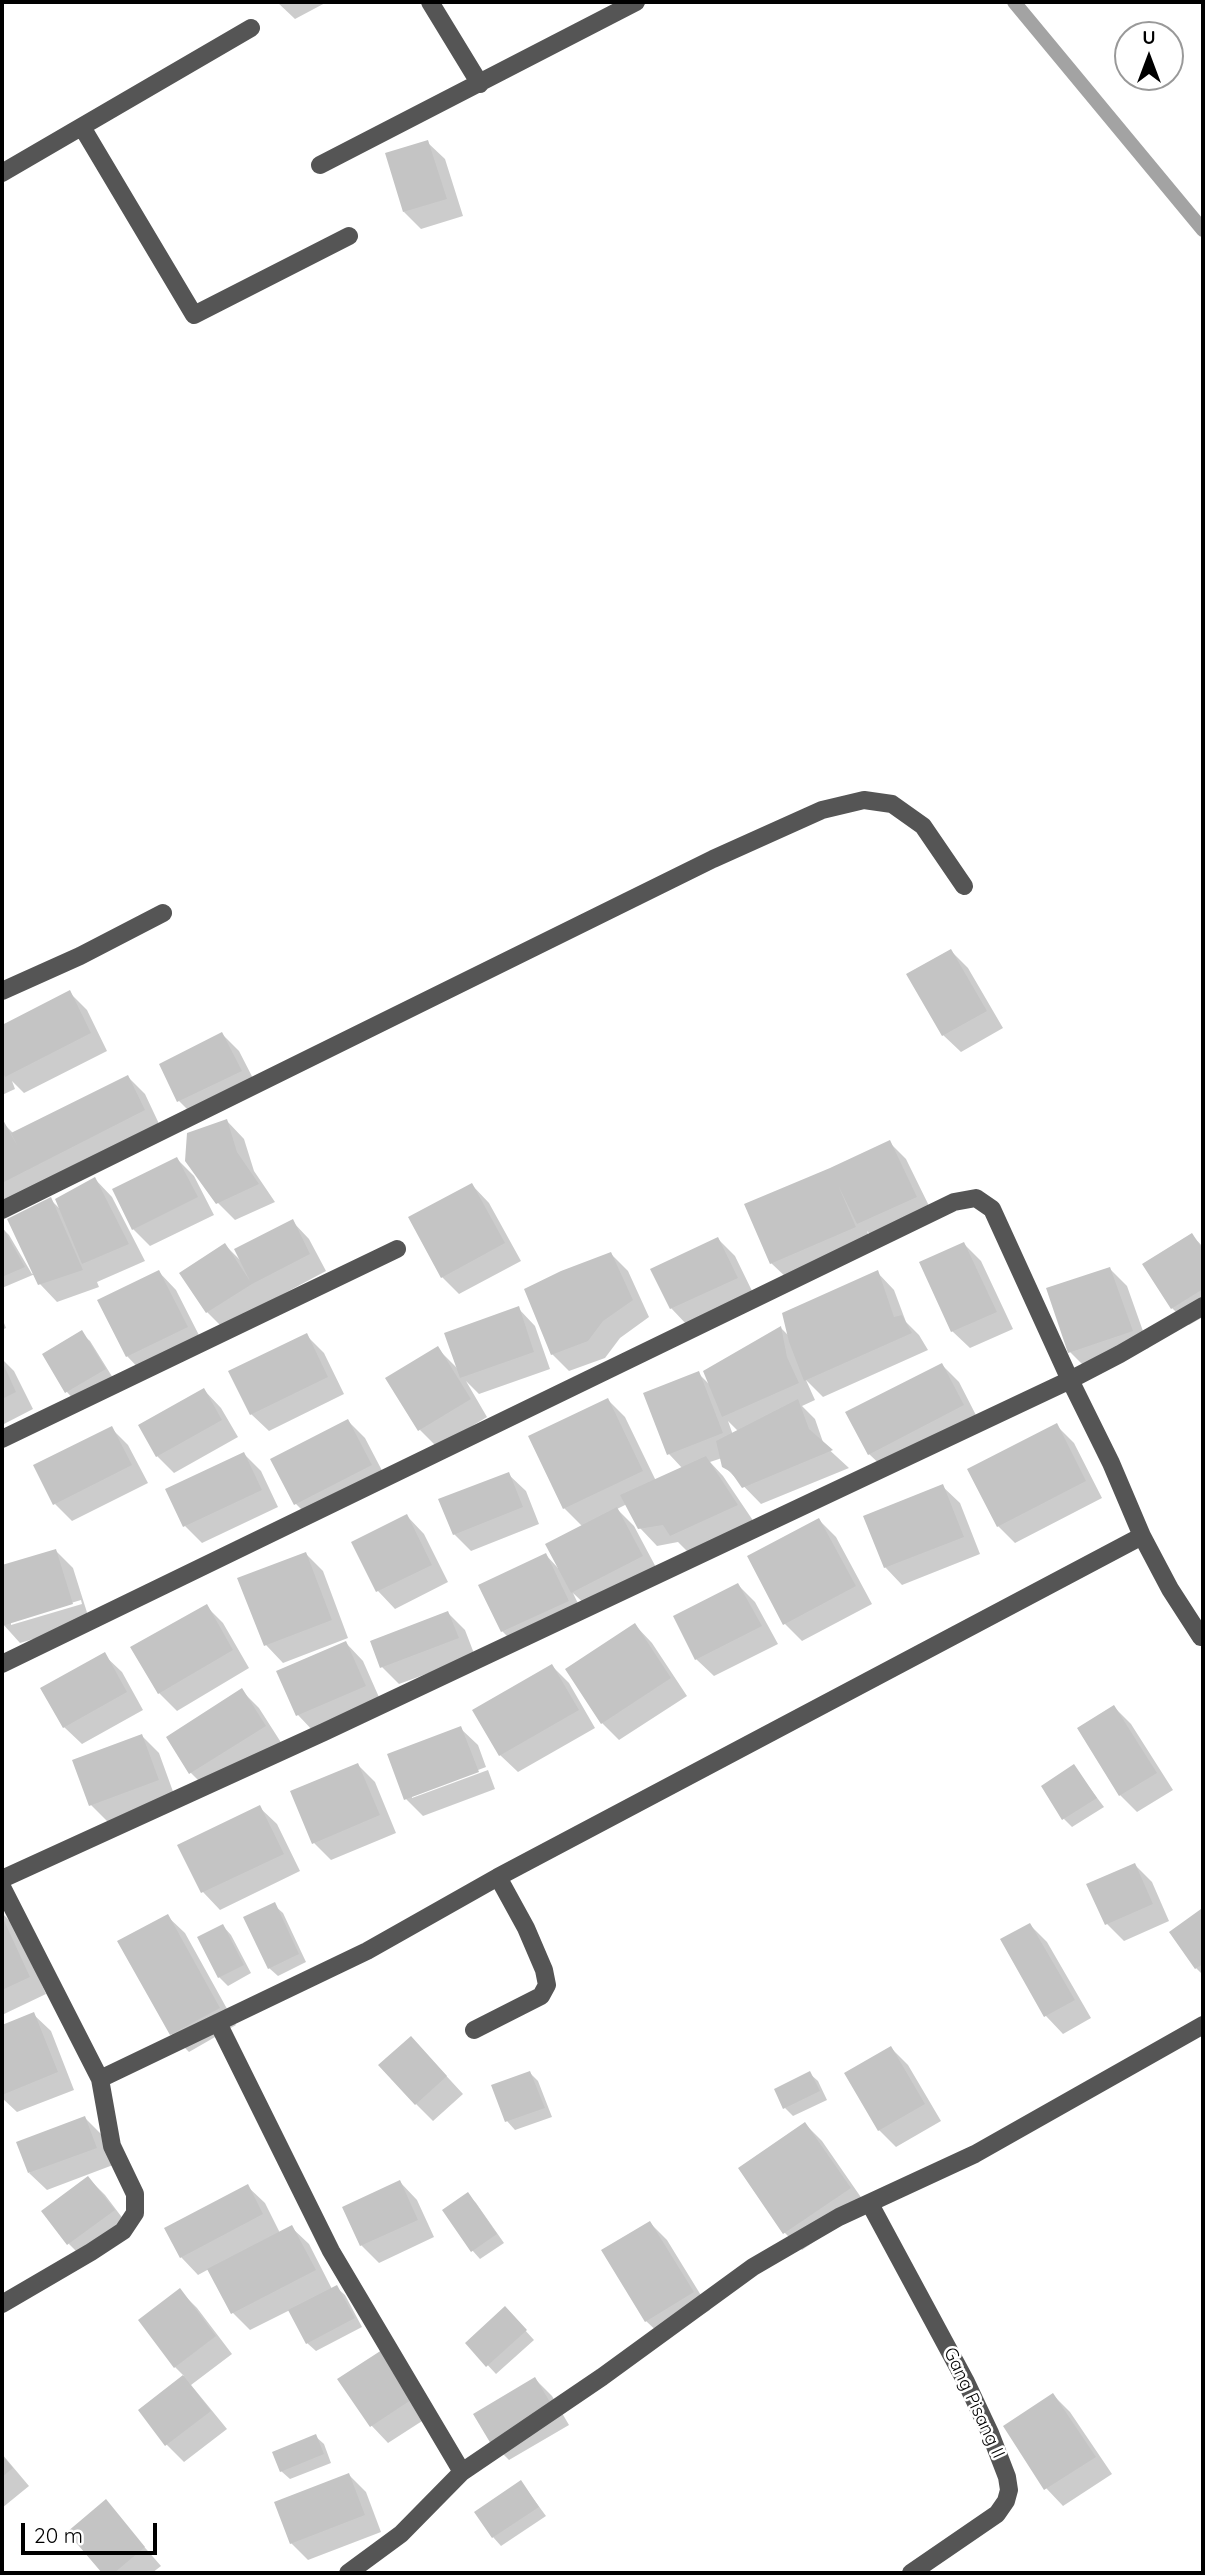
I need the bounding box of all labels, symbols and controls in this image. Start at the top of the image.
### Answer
north arrow [1114,21,1184,91]
text: U [1142,25,1156,49]
street label: Gang Pisang II [939,2344,1009,2462]
scale bar [24,2508,161,2552]
text: 20 m [34,2522,83,2548]

